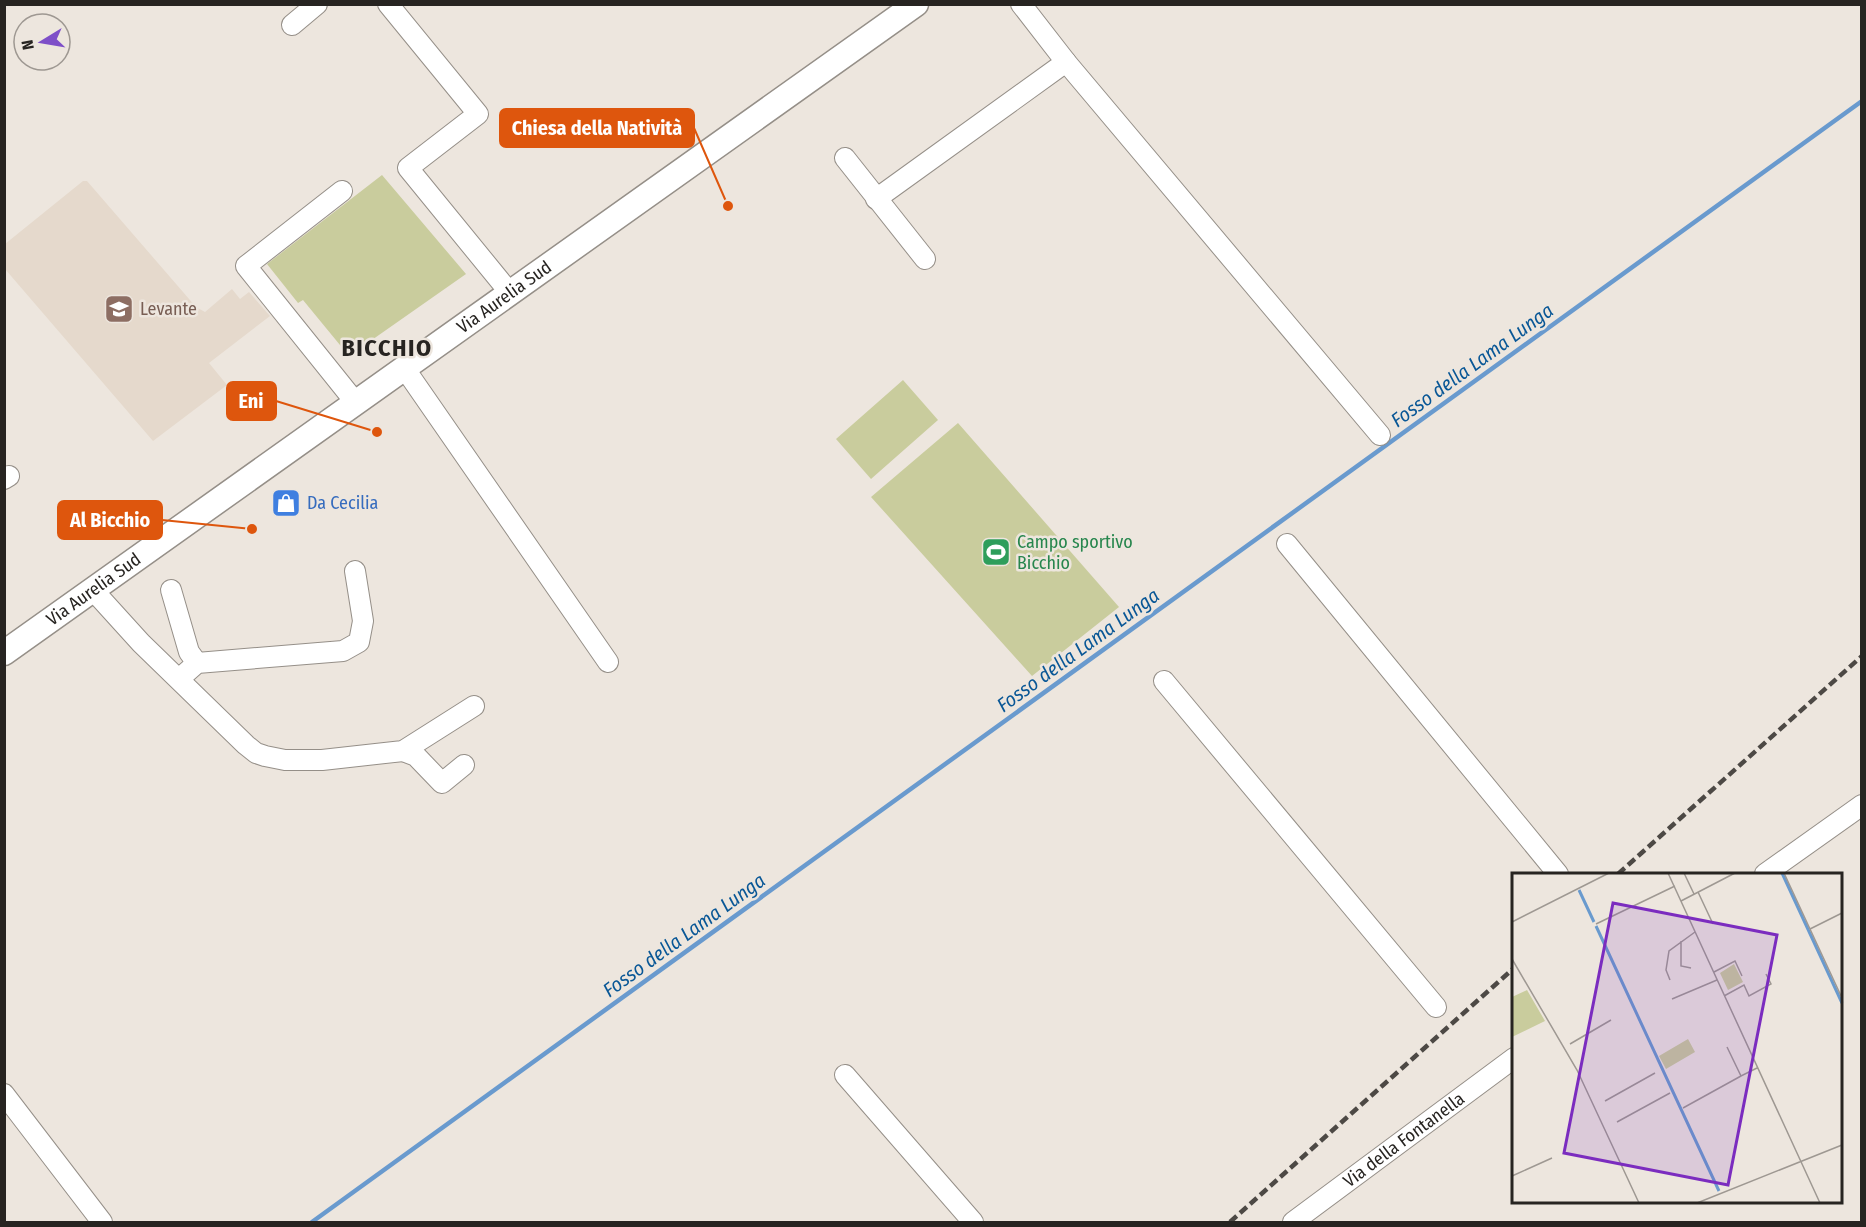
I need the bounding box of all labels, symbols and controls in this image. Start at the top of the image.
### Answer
north arrow [12,12,72,72]
text: N [18,38,38,51]
callout: Chiesa della Natività [500,109,694,147]
text: Chiesa della Natività [512,116,682,140]
street label: Via Aurelia Sud [453,256,556,338]
school or university icon: Levante [103,293,135,325]
place label: Levante [140,298,197,320]
water label: Fosso della Lama Lunga [1386,298,1558,432]
district label: BICCHIO [341,334,433,362]
callout: Eni [227,382,276,420]
text: Eni [239,389,263,413]
shop icon: Da Cecilia [270,487,302,519]
place label: Da Cecilia [307,492,379,514]
callout: Al Bicchio [58,501,162,539]
text: Al Bicchio [69,508,150,532]
place label: Campo sportivo Bicchio [1017,531,1133,574]
sports icon: Campo sportivo Bicchio [980,536,1012,568]
street label: Via Aurelia Sud [42,548,145,630]
water label: Fosso della Lama Lunga [992,583,1164,717]
water label: Fosso della Lama Lunga [598,868,770,1002]
inset map [1512,873,1842,1203]
street label: Via della Fontanella [1339,1088,1469,1192]

